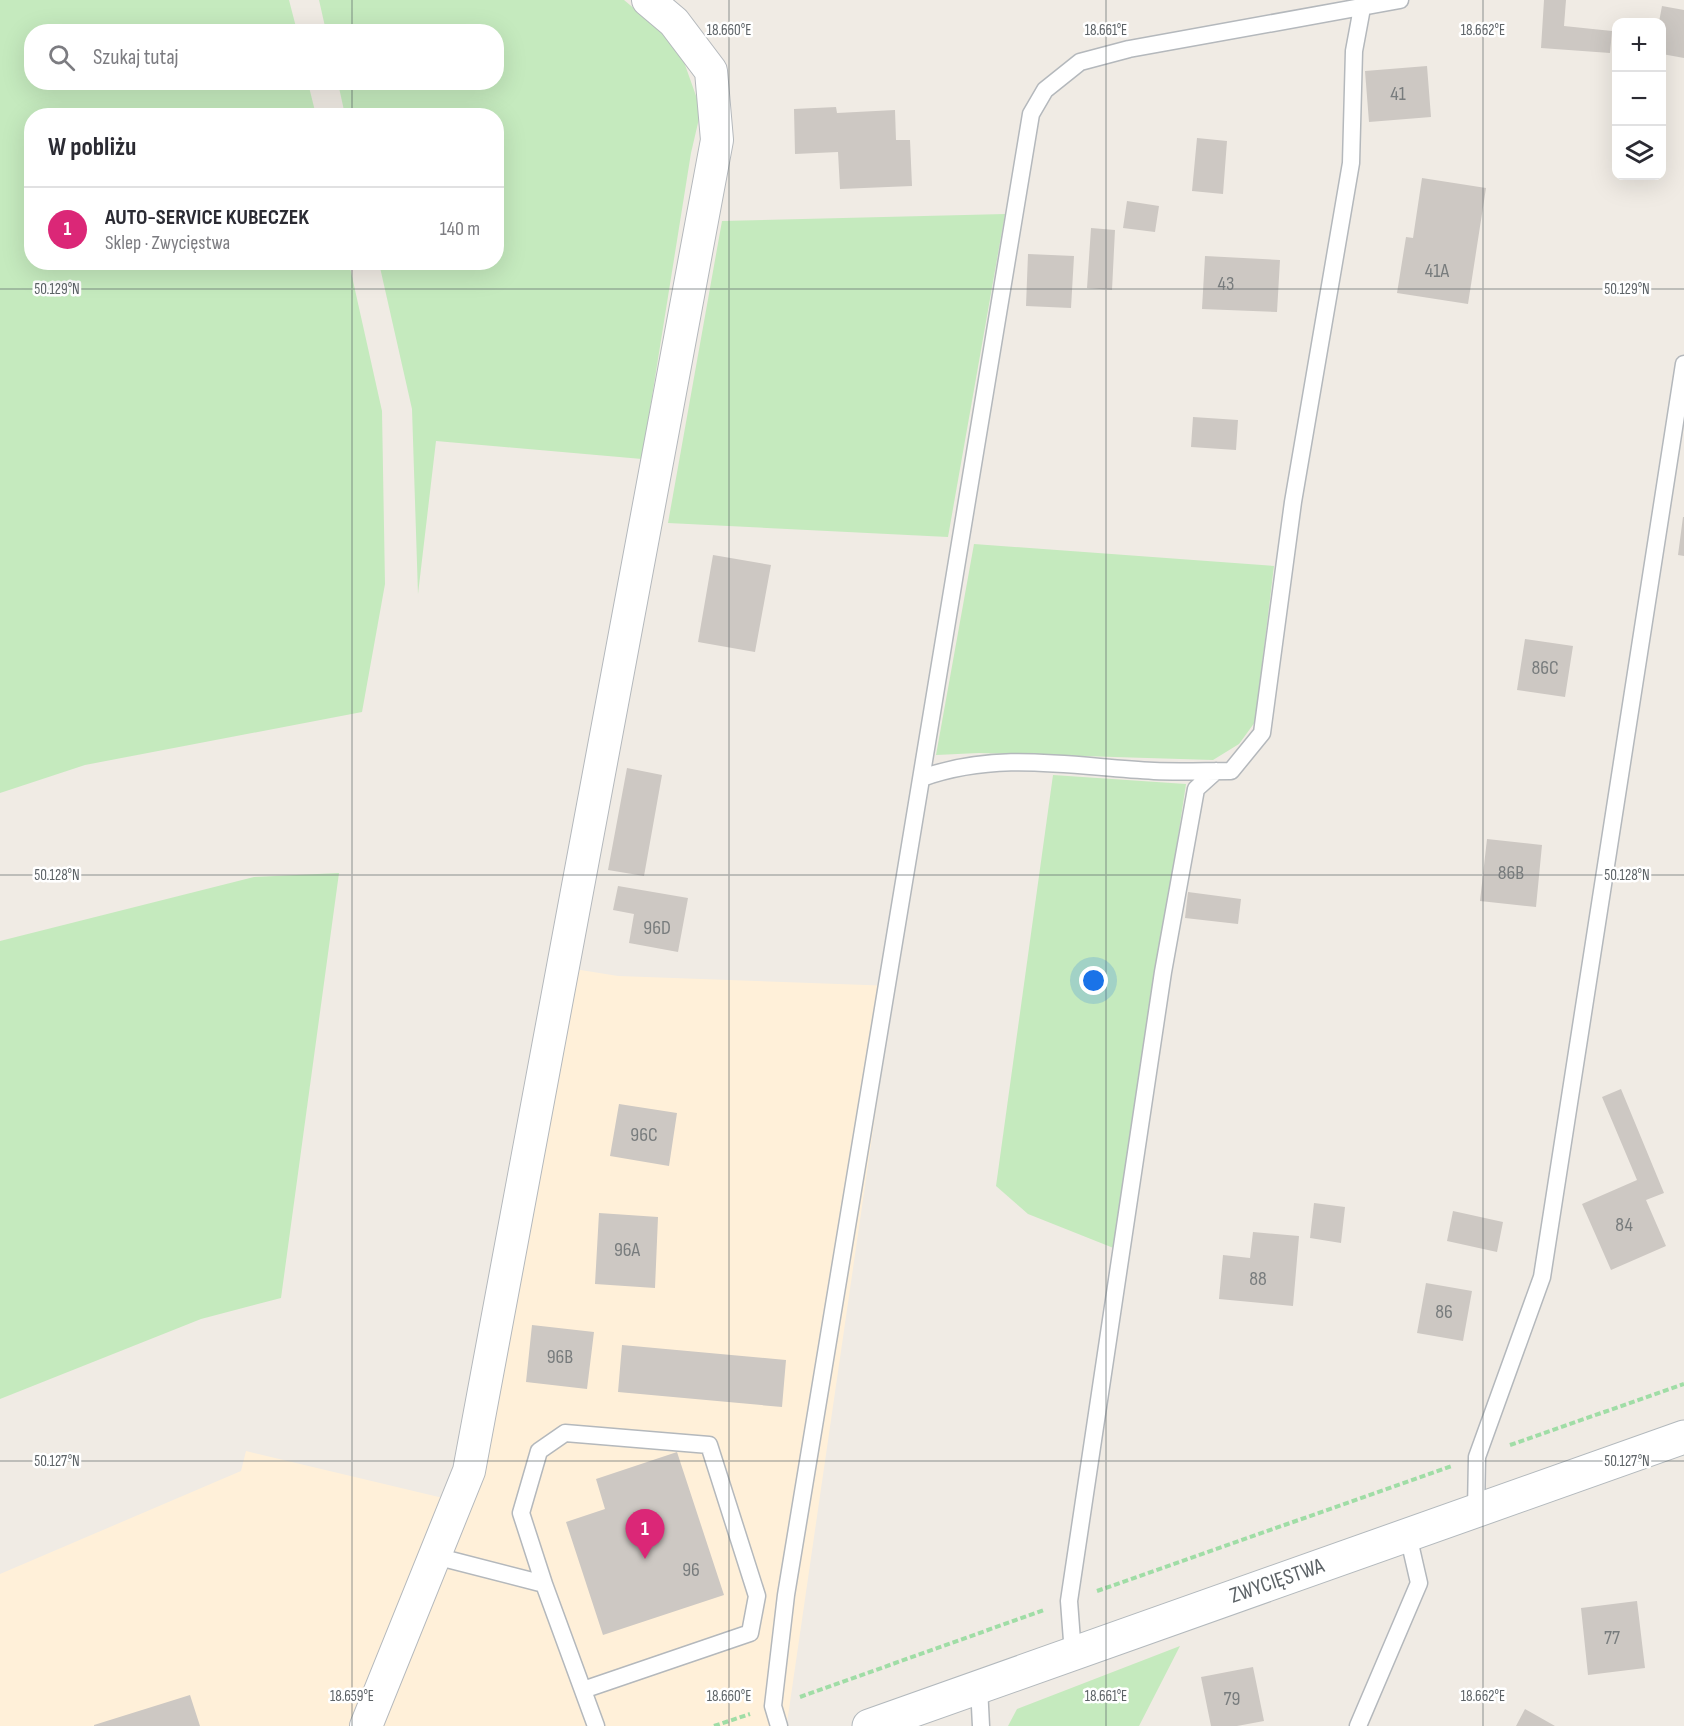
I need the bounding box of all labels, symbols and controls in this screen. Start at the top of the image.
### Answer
map controls [1612,18,1666,180]
button: + [1612,18,1666,72]
text: 18.660°E [707,21,751,40]
text: 18.661°E [1085,21,1127,40]
text: 18.662°E [1461,21,1505,40]
search box [24,24,504,90]
icon: search [45,41,78,74]
text: Szukaj tutaj [93,44,179,71]
button: − [1612,72,1666,126]
house number: 41 [1390,82,1406,106]
button: layers [1612,126,1666,180]
text: W pobliżu [48,132,136,163]
text: AUTO-SERVICE KUBECZEK [105,204,309,231]
text: 1 [64,217,71,241]
text: 140 m [440,217,480,241]
text: Sklep · Zwycięstwa [105,231,230,255]
house number: 41A [1425,259,1450,283]
house number: 43 [1218,272,1234,296]
text: 50.129°N [34,280,80,299]
text: 50.129°N [1604,280,1650,299]
house number: 86C [1531,656,1559,680]
house number: 86B [1498,861,1524,885]
text: 50.128°N [34,866,80,885]
text: 50.128°N [1604,866,1650,885]
house number: 96D [643,916,671,940]
your location [1079,966,1108,995]
house number: 96C [630,1123,658,1147]
house number: 84 [1615,1213,1633,1237]
house number: 96A [614,1238,641,1262]
house number: 88 [1249,1267,1267,1291]
house number: 86 [1435,1300,1453,1324]
house number: 96B [547,1345,573,1369]
text: 50.127°N [34,1452,80,1471]
text: 50.127°N [1604,1452,1650,1471]
pin: 1 [626,1510,664,1559]
street label: ZWYCIĘSTWA [1226,1552,1328,1610]
house number: 96 [682,1558,700,1582]
house number: 77 [1604,1626,1620,1650]
text: 18.659°E [330,1687,374,1706]
text: 18.660°E [707,1687,751,1706]
text: 18.661°E [1085,1687,1127,1706]
house number: 79 [1224,1687,1240,1711]
text: 18.662°E [1461,1687,1505,1706]

